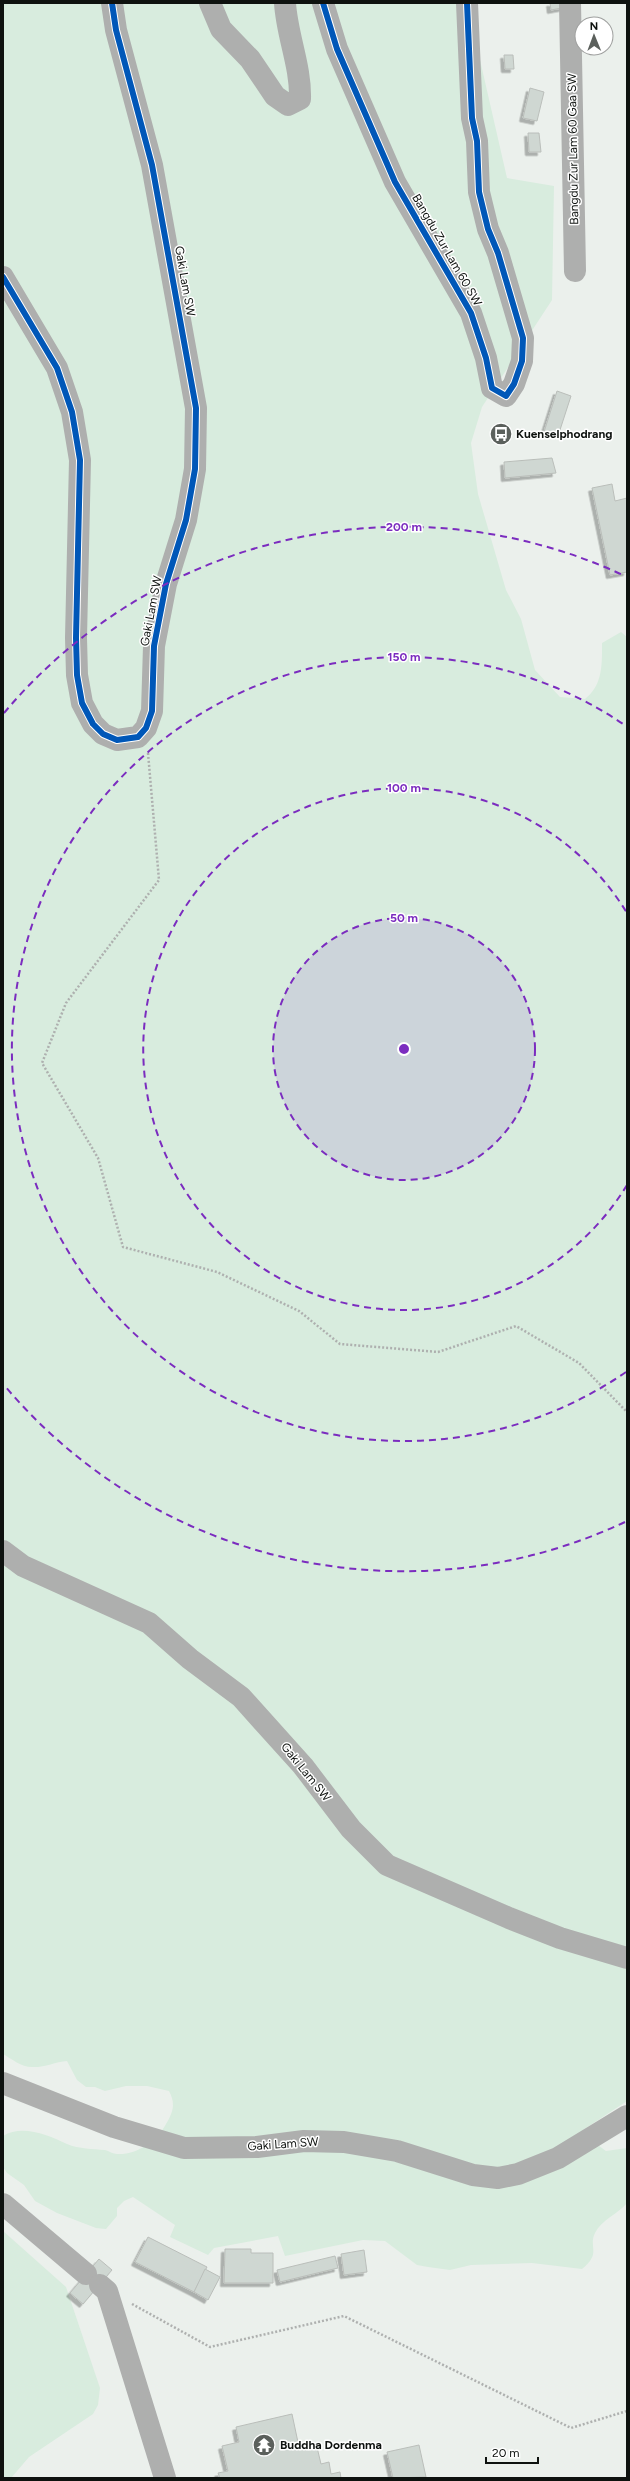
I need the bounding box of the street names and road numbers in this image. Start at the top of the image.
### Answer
street label: Bangdu Zur Lam 60 Gaa SW [565,73,581,225]
street label: Bangdu Zur Lam 60 SW [409,191,485,309]
street label: Gaki Lam SW [172,245,198,318]
street label: Gaki Lam SW [137,574,165,647]
street label: Gaki Lam SW [278,1740,334,1804]
street label: Gaki Lam SW [247,2134,319,2153]

